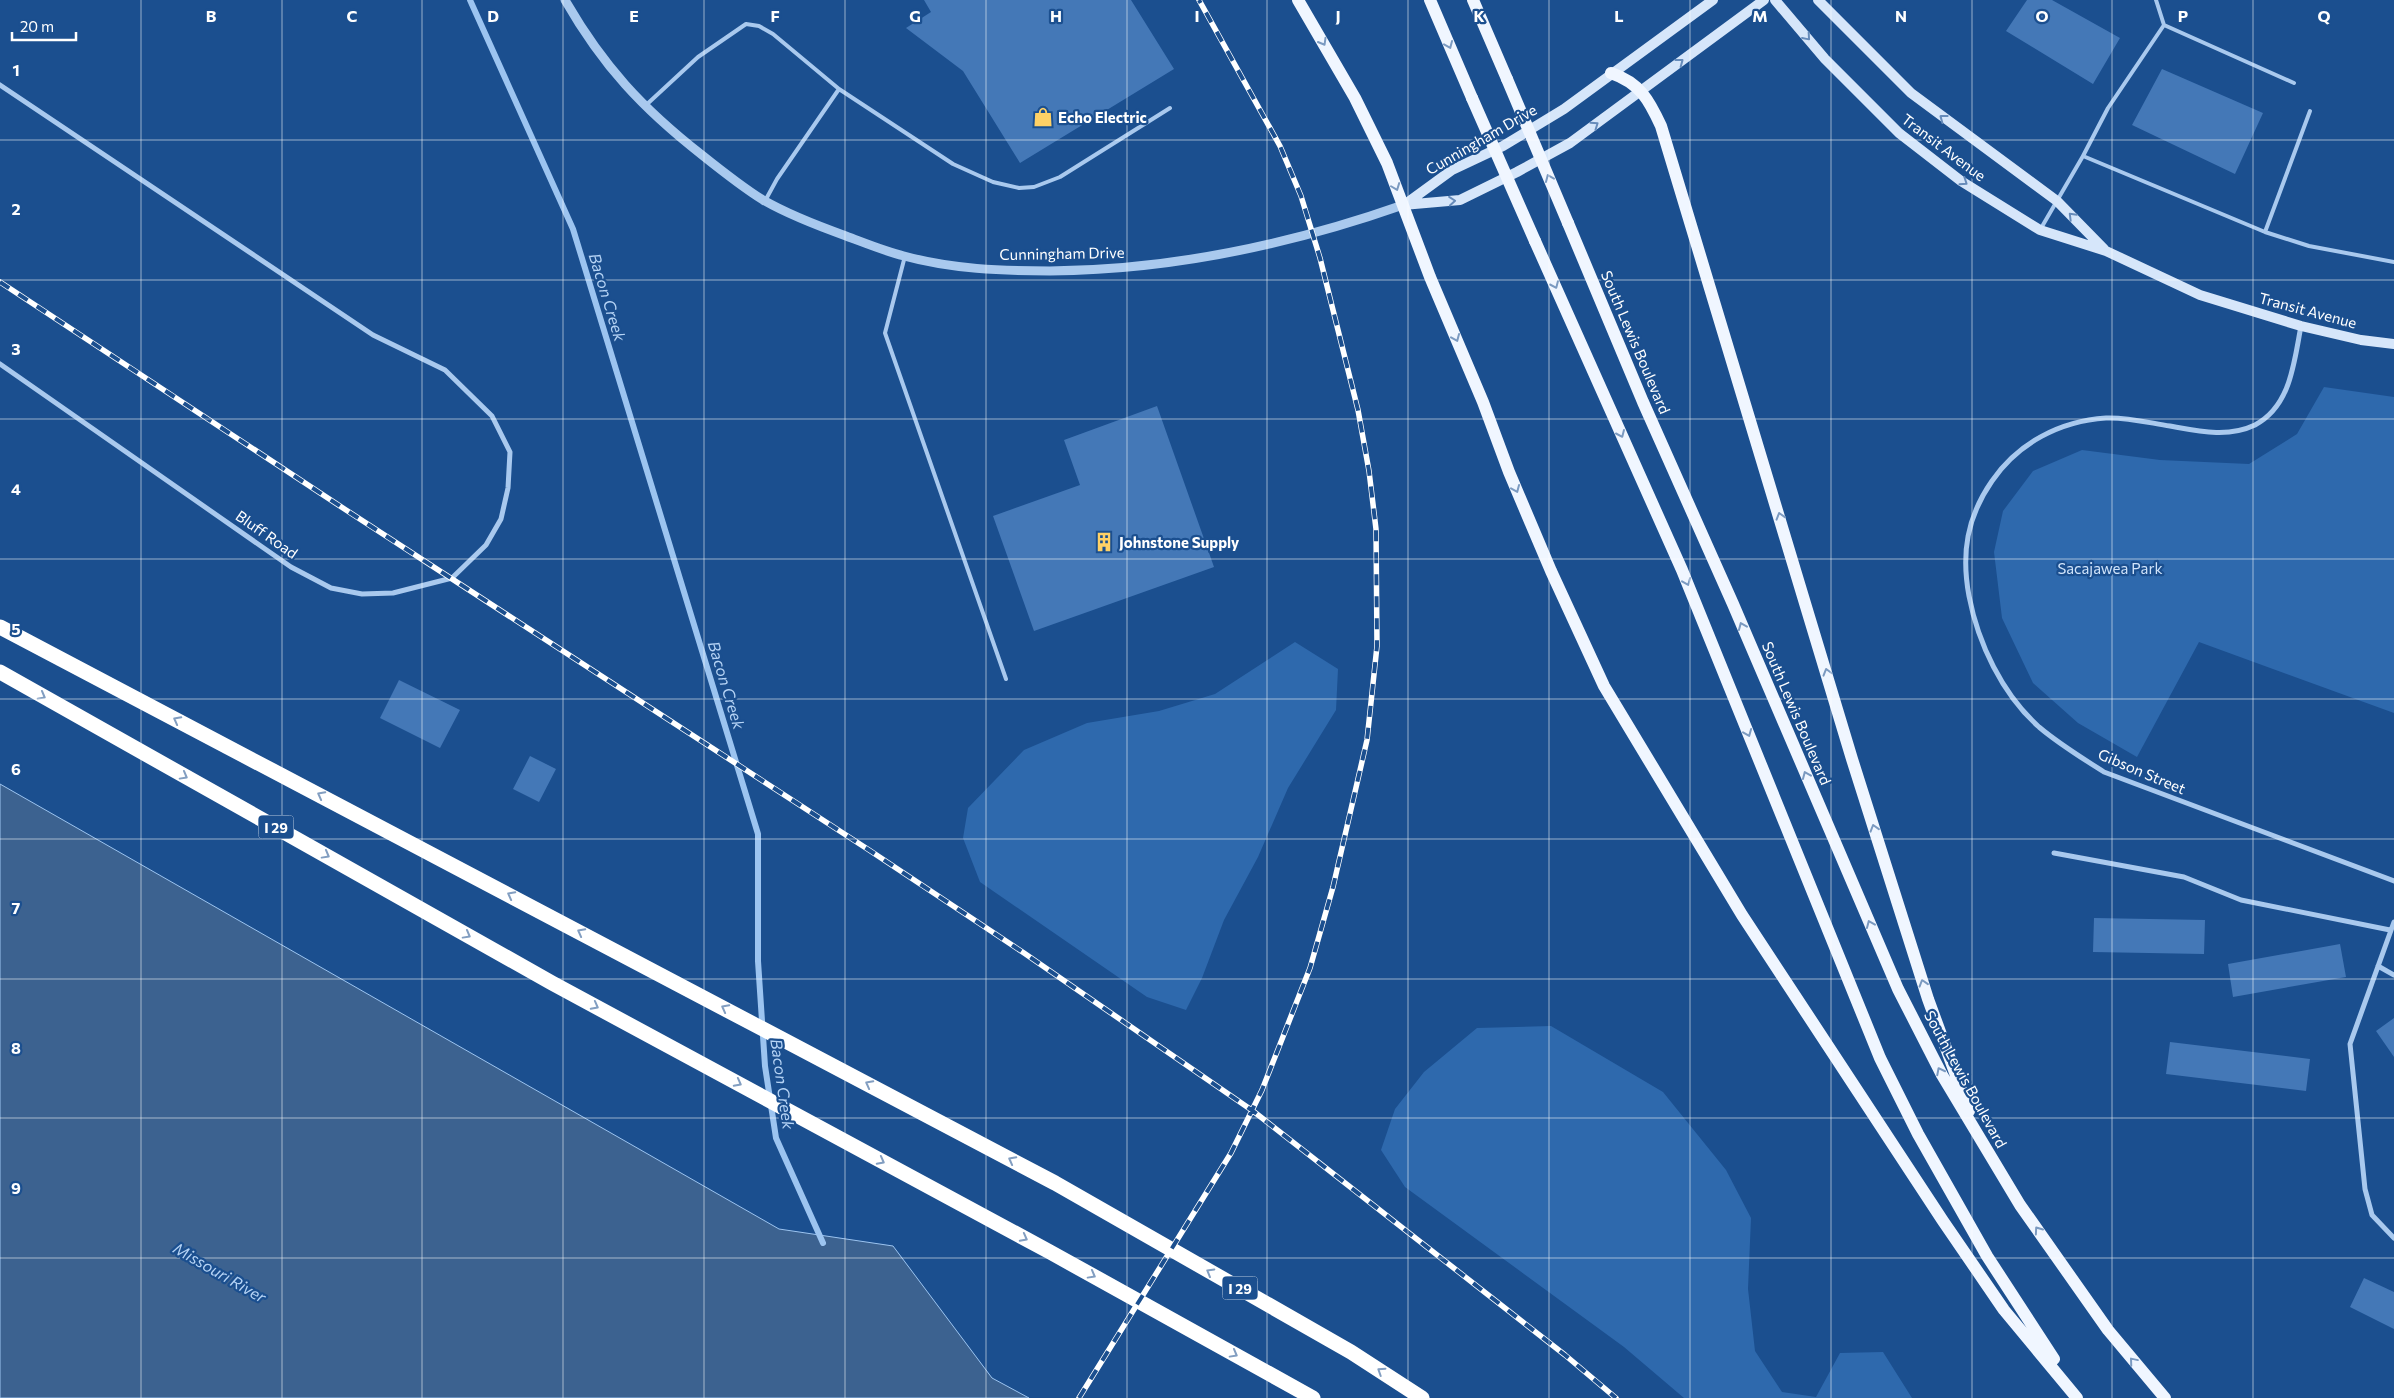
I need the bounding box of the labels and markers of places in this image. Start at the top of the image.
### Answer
shop icon: Echo Electric [1032,106,1054,128]
place label: Echo Electric [1058,108,1147,126]
building icon: Johnstone Supply [1093,531,1115,553]
place label: Johnstone Supply [1119,533,1240,551]

